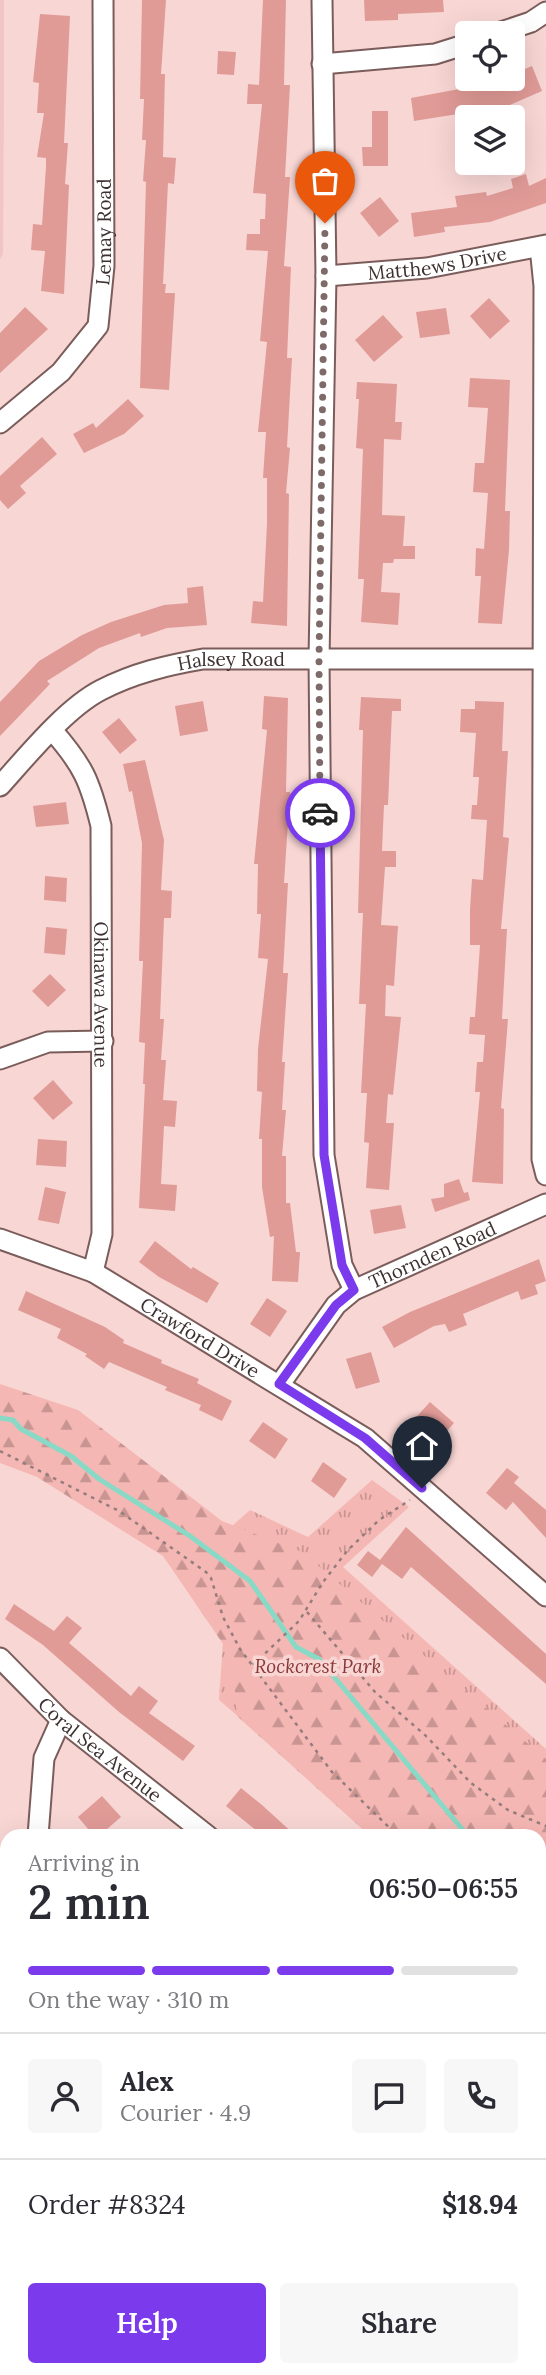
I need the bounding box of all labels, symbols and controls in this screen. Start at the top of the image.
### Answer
map controls [455,21,525,175]
button: locate [455,21,525,91]
button: layers [455,105,525,175]
pin [295,151,355,223]
icon: bag [306,162,344,200]
street label: Lemay Road [90,178,116,286]
street label: Matthews Drive [367,241,509,285]
street label: Halsey Road [175,647,285,676]
courier [285,778,355,848]
icon: car [301,794,339,832]
street label: Okinawa Avenue [89,922,114,1068]
street label: Thornden Road [365,1216,500,1294]
street label: Crawford Drive [136,1292,264,1383]
pin [392,1416,452,1488]
icon: home [403,1427,441,1465]
park label: Rockcrest Park [255,1654,382,1678]
street label: Coral Sea Avenue [33,1692,167,1807]
text: Arriving in [28,1848,140,1877]
text: 06:50–06:55 [369,1872,518,1905]
text: 2 min [28,1873,150,1932]
text: On the way · 310 m [28,1985,229,2014]
button: person [28,2059,102,2133]
button: chat [352,2059,426,2133]
button: phone [444,2059,518,2133]
text: Alex [120,2065,174,2098]
text: Courier · 4.9 [120,2098,251,2127]
text: Order #8324 [28,2188,186,2221]
text: $18.94 [442,2188,518,2221]
button: Help [28,2283,266,2363]
button: Share [280,2283,518,2363]

